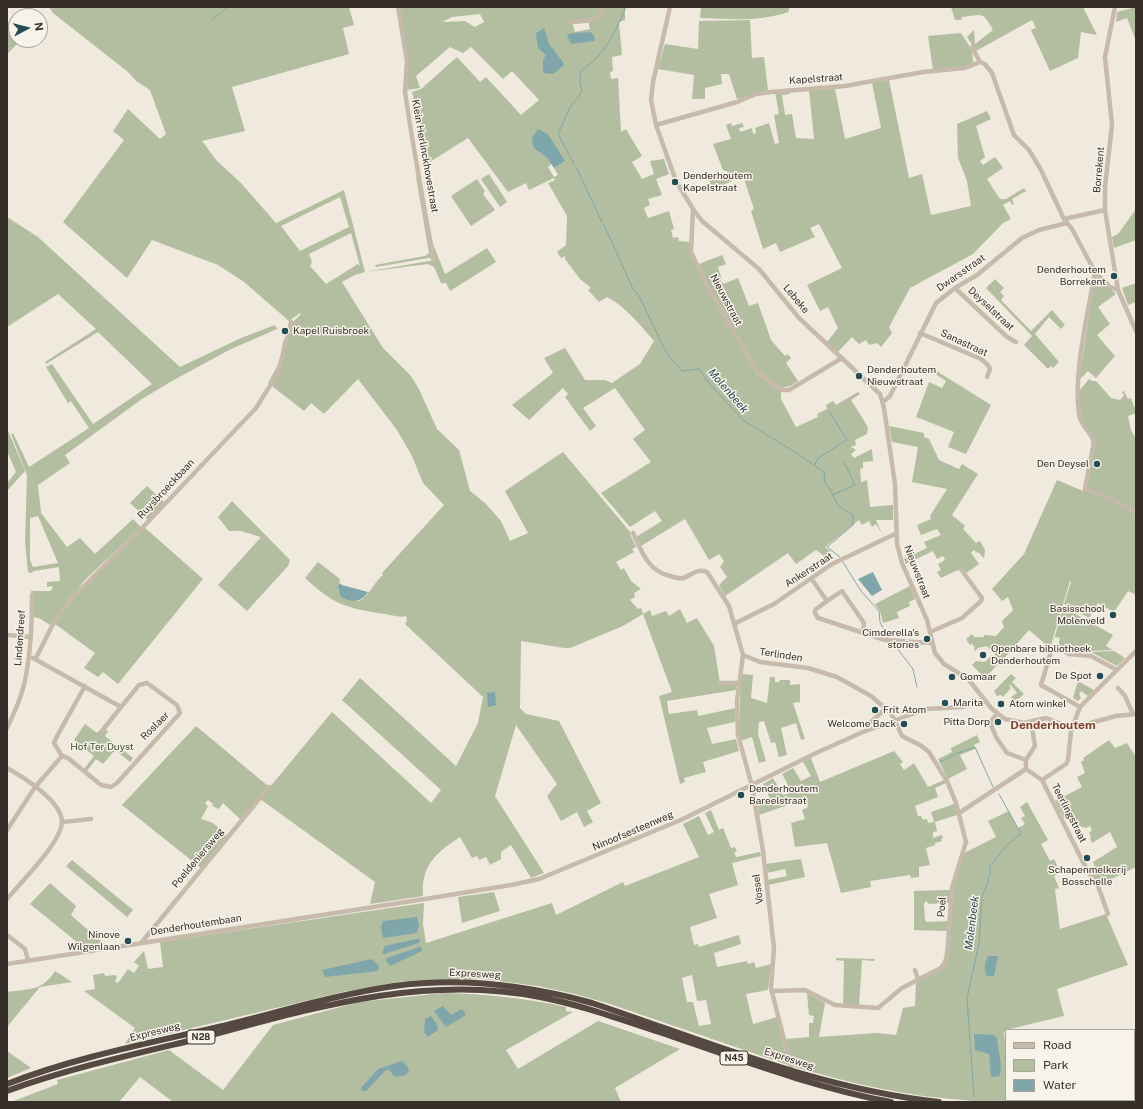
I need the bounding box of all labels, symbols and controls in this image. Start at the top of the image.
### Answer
north arrow [8,8,48,48]
text: N [32,22,45,32]
street label: Kapelstraat [789,71,843,87]
street label: Klein Herlinckhovestraat [409,99,441,213]
street label: Borrekent [1091,146,1107,194]
place label: Denderhoutem Kapelstraat [683,170,752,194]
marker: Denderhoutem Kapelstraat [670,177,680,187]
street label: Dwarsstraat [934,252,988,294]
place label: Denderhoutem Borrekent [1037,264,1106,288]
marker: Denderhoutem Borrekent [1109,271,1119,281]
street label: Nieuwstraat [707,272,745,328]
street label: Lebeke [781,282,811,316]
street label: Deyselstraat [965,285,1017,333]
place label: Kapel Ruisbroek [293,325,369,337]
marker: Kapel Ruisbroek [280,326,290,336]
street label: Sanastraat [938,327,990,359]
place label: Denderhoutem Nieuwstraat [867,364,936,388]
water label: Molenbeek [705,366,751,416]
marker: Denderhoutem Nieuwstraat [854,371,864,381]
street label: Ruysbroeckbaan [135,457,197,521]
place label: Den Deysel [1037,458,1089,470]
marker: Den Deysel [1092,459,1102,469]
street label: Nieuwstraat [901,544,933,600]
street label: Ankerstraat [783,550,835,590]
place label: Basisschool Molenveld [1050,603,1105,626]
street label: Lindendreef [12,609,28,667]
marker: Basisschool Molenveld [1108,610,1118,620]
place label: Cimderella's stories [862,627,919,650]
marker: Cimderella's stories [922,634,932,644]
place label: Openbare bibliotheek Denderhoutem [991,643,1091,666]
street label: Terlinden [759,646,803,664]
marker: Openbare bibliotheek Denderhoutem [978,650,988,660]
place label: De Spot [1055,670,1092,682]
place label: Gomaar [960,671,997,683]
marker: De Spot [1095,671,1105,681]
marker: Gomaar [947,672,957,682]
place label: Marita [953,697,983,709]
marker: Marita [940,698,950,708]
place label: Atom winkel [1009,698,1066,710]
marker: Atom winkel [996,699,1006,709]
place label: Frit Atom [883,704,926,716]
marker: Frit Atom [870,705,880,715]
street label: Roslaer [138,709,172,743]
place label: Pitta Dorp [943,716,990,728]
marker: Pitta Dorp [993,717,1003,727]
place label: Welcome Back [827,718,896,730]
district label: Denderhoutem [1010,718,1096,732]
marker: Welcome Back [899,719,909,729]
park label: Hof Ter Duyst [70,741,134,753]
street label: Teerlingstraat [1049,781,1089,845]
place label: Denderhoutem Bareelstraat [749,783,818,806]
marker: Denderhoutem Bareelstraat [736,790,746,800]
street label: Ninoofsesteenweg [591,809,675,853]
street label: Poeldeniersweg [169,826,227,890]
marker: Schapenmelkerij Bosschelle [1082,853,1092,863]
place label: Schapenmelkerij Bosschelle [1048,864,1126,888]
street label: Vossel [750,873,766,905]
water label: Molenbeek [962,895,982,951]
street label: Poel [935,896,949,918]
street label: Denderhoutembaan [150,912,242,938]
place label: Ninove Wilgenlaan [67,929,120,952]
marker: Ninove Wilgenlaan [123,936,133,946]
street label: Expresweg [449,967,501,981]
street label: Expresweg [128,1020,182,1044]
legend [1005,1029,1135,1101]
road number: N28 [187,1030,215,1044]
text: Road [1043,1038,1071,1052]
street label: Expresweg [763,1045,815,1073]
road number: N45 [720,1051,748,1065]
text: Park [1043,1058,1069,1072]
text: Water [1043,1078,1076,1092]

